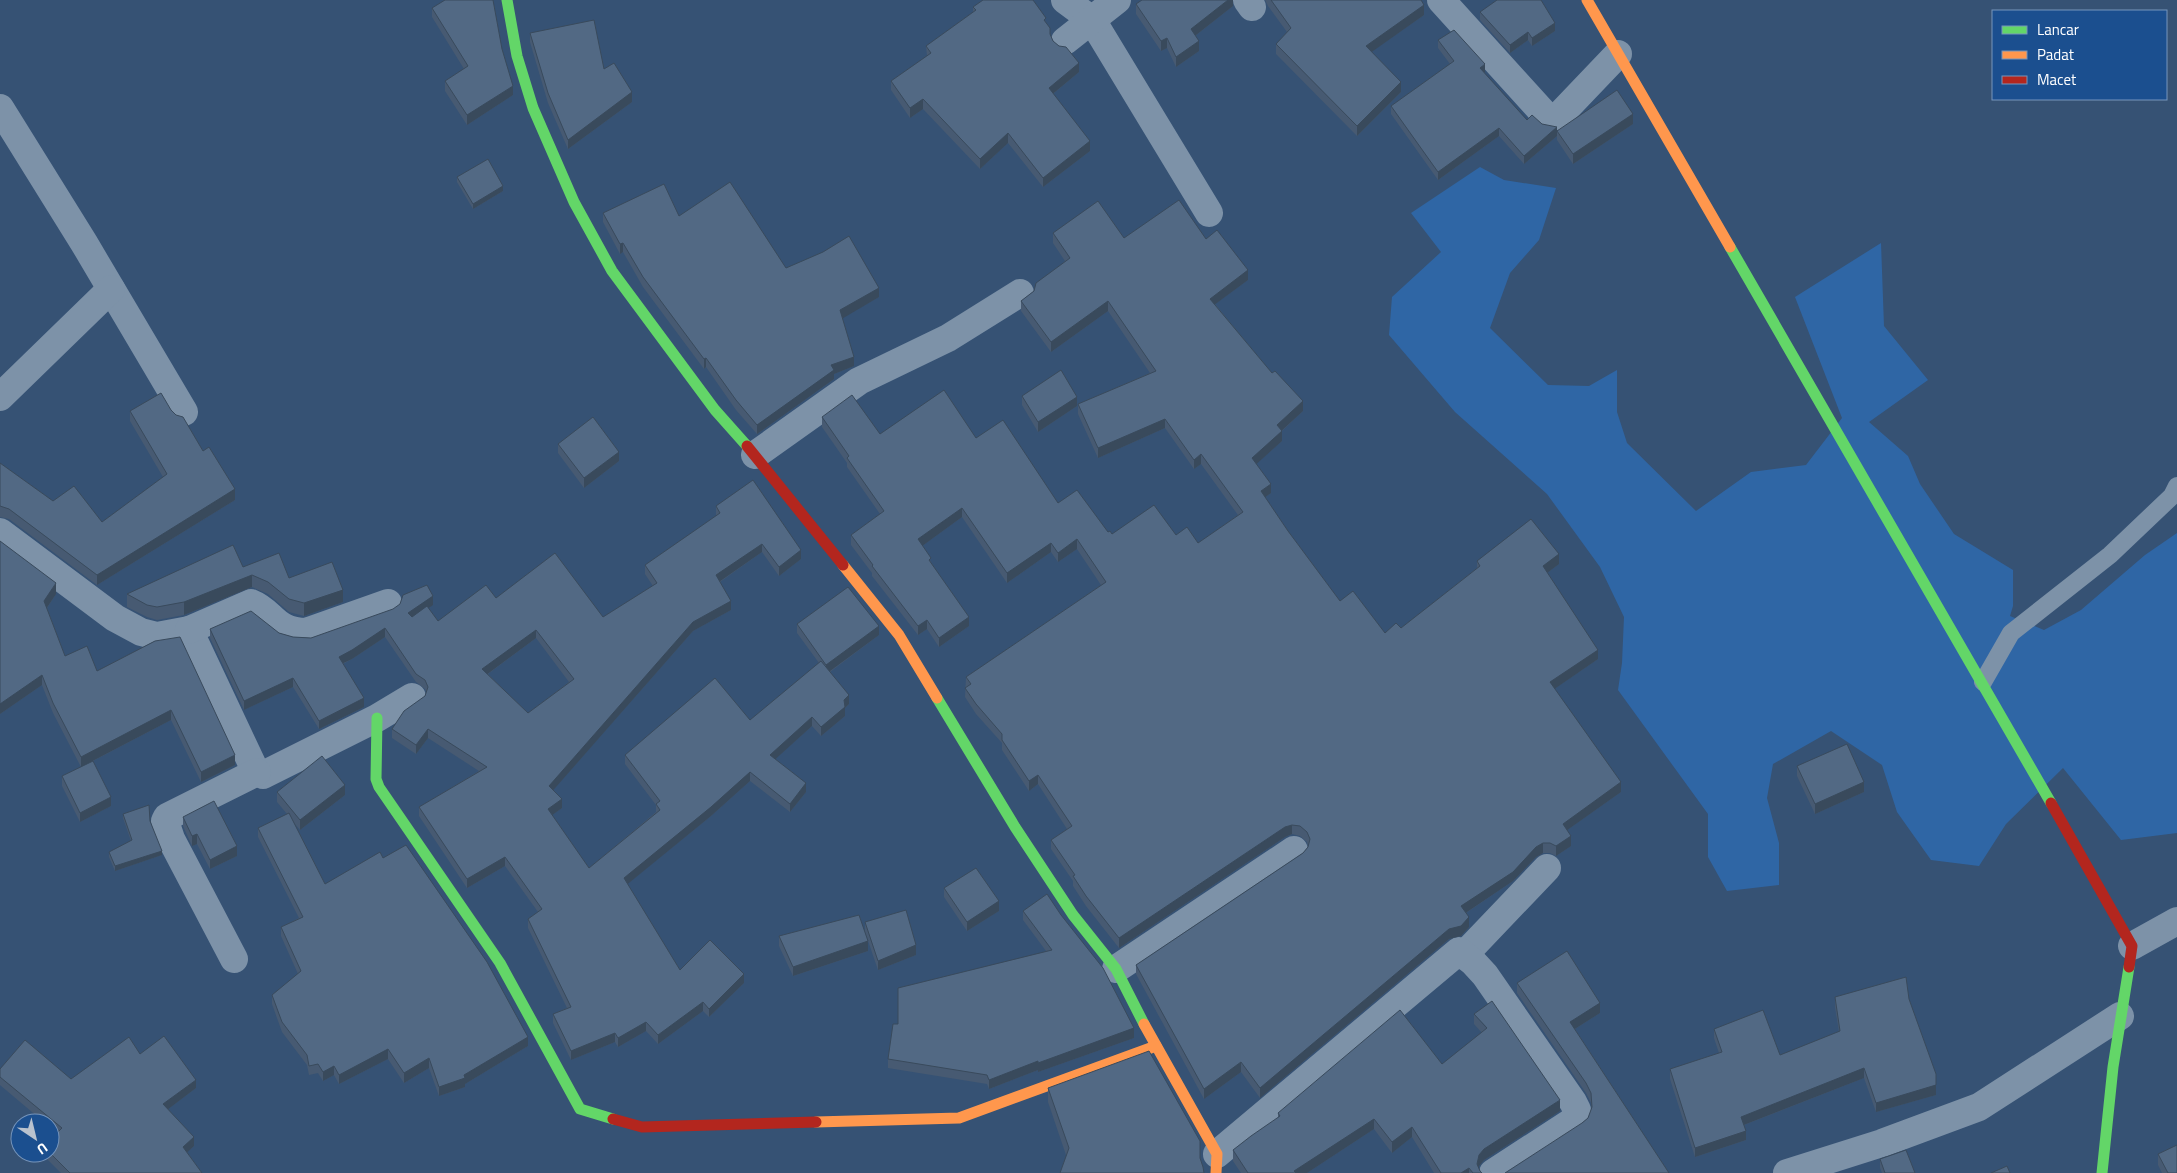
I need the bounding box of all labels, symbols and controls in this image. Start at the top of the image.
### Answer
legend [1992,10,2167,100]
text: Lancar [2037,18,2079,41]
text: Padat [2037,43,2075,66]
text: Macet [2037,68,2077,91]
north arrow [10,1113,60,1163]
text: U [33,1138,53,1160]

